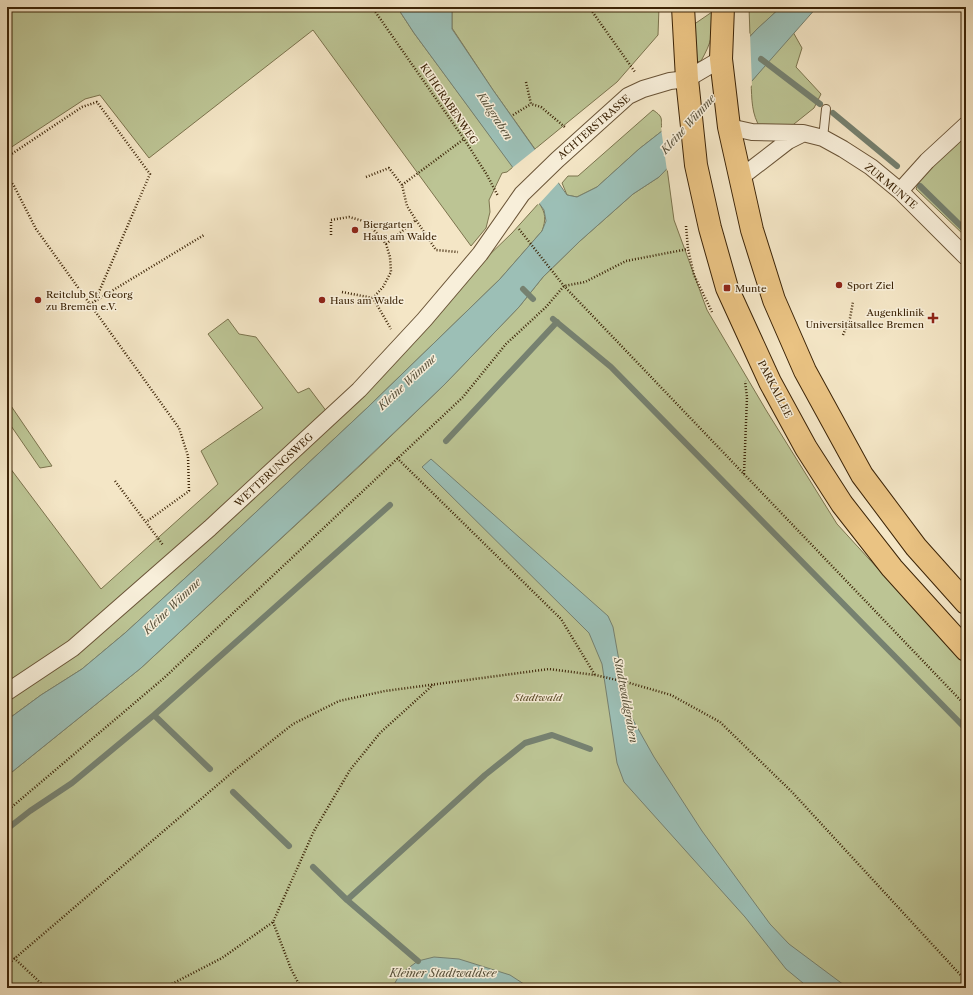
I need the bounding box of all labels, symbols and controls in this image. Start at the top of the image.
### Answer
street label: KUHGRABENWEG [417,61,481,147]
water label: Kuhgraben [474,89,516,143]
water label: Kleine Wümme [657,91,719,157]
street label: ACHTERSTRASSE [554,92,633,163]
street label: ZUR MUNTE [862,160,920,212]
place label: Biergarten Haus am Walde [363,218,437,243]
marker: Biergarten Haus am Walde [350,225,360,235]
place label: Sport Ziel [847,279,894,292]
marker: Sport Ziel [834,280,844,290]
place label: Munte [735,282,767,295]
marker: Munte [722,283,732,293]
place label: Reitclub St. Georg zu Bremen e.V. [46,288,133,313]
place label: Haus am Walde [330,294,404,307]
marker: Reitclub St. Georg zu Bremen e.V. [33,295,43,305]
marker: Haus am Walde [317,295,327,305]
place label: Augenklinik Universitätsallee Bremen [805,306,925,331]
marker: Augenklinik Universitätsallee Bremen [927,312,939,324]
water label: Kleine Wümme [374,351,440,413]
street label: PARKALLEE [755,358,795,420]
street label: WETTERUNGSWEG [231,430,316,510]
water label: Kleine Wümme [139,574,204,638]
water label: Stadtwaldgraben [611,655,641,744]
park label: Stadtwald [513,691,563,704]
water label: Kleiner Stadtwaldsee [388,966,497,980]

